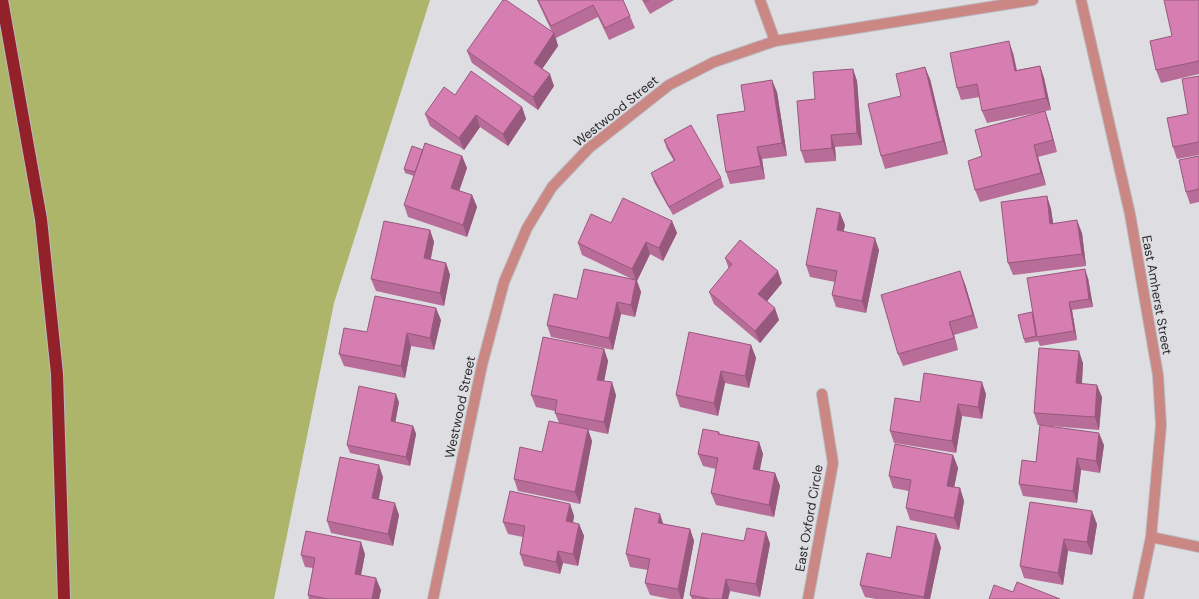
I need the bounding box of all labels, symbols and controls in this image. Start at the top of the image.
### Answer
street label: Westwood Street [570,72,662,150]
street label: East Amherst Street [1138,234,1176,356]
street label: Westwood Street [441,354,479,460]
street label: East Oxford Circle [791,463,827,573]

